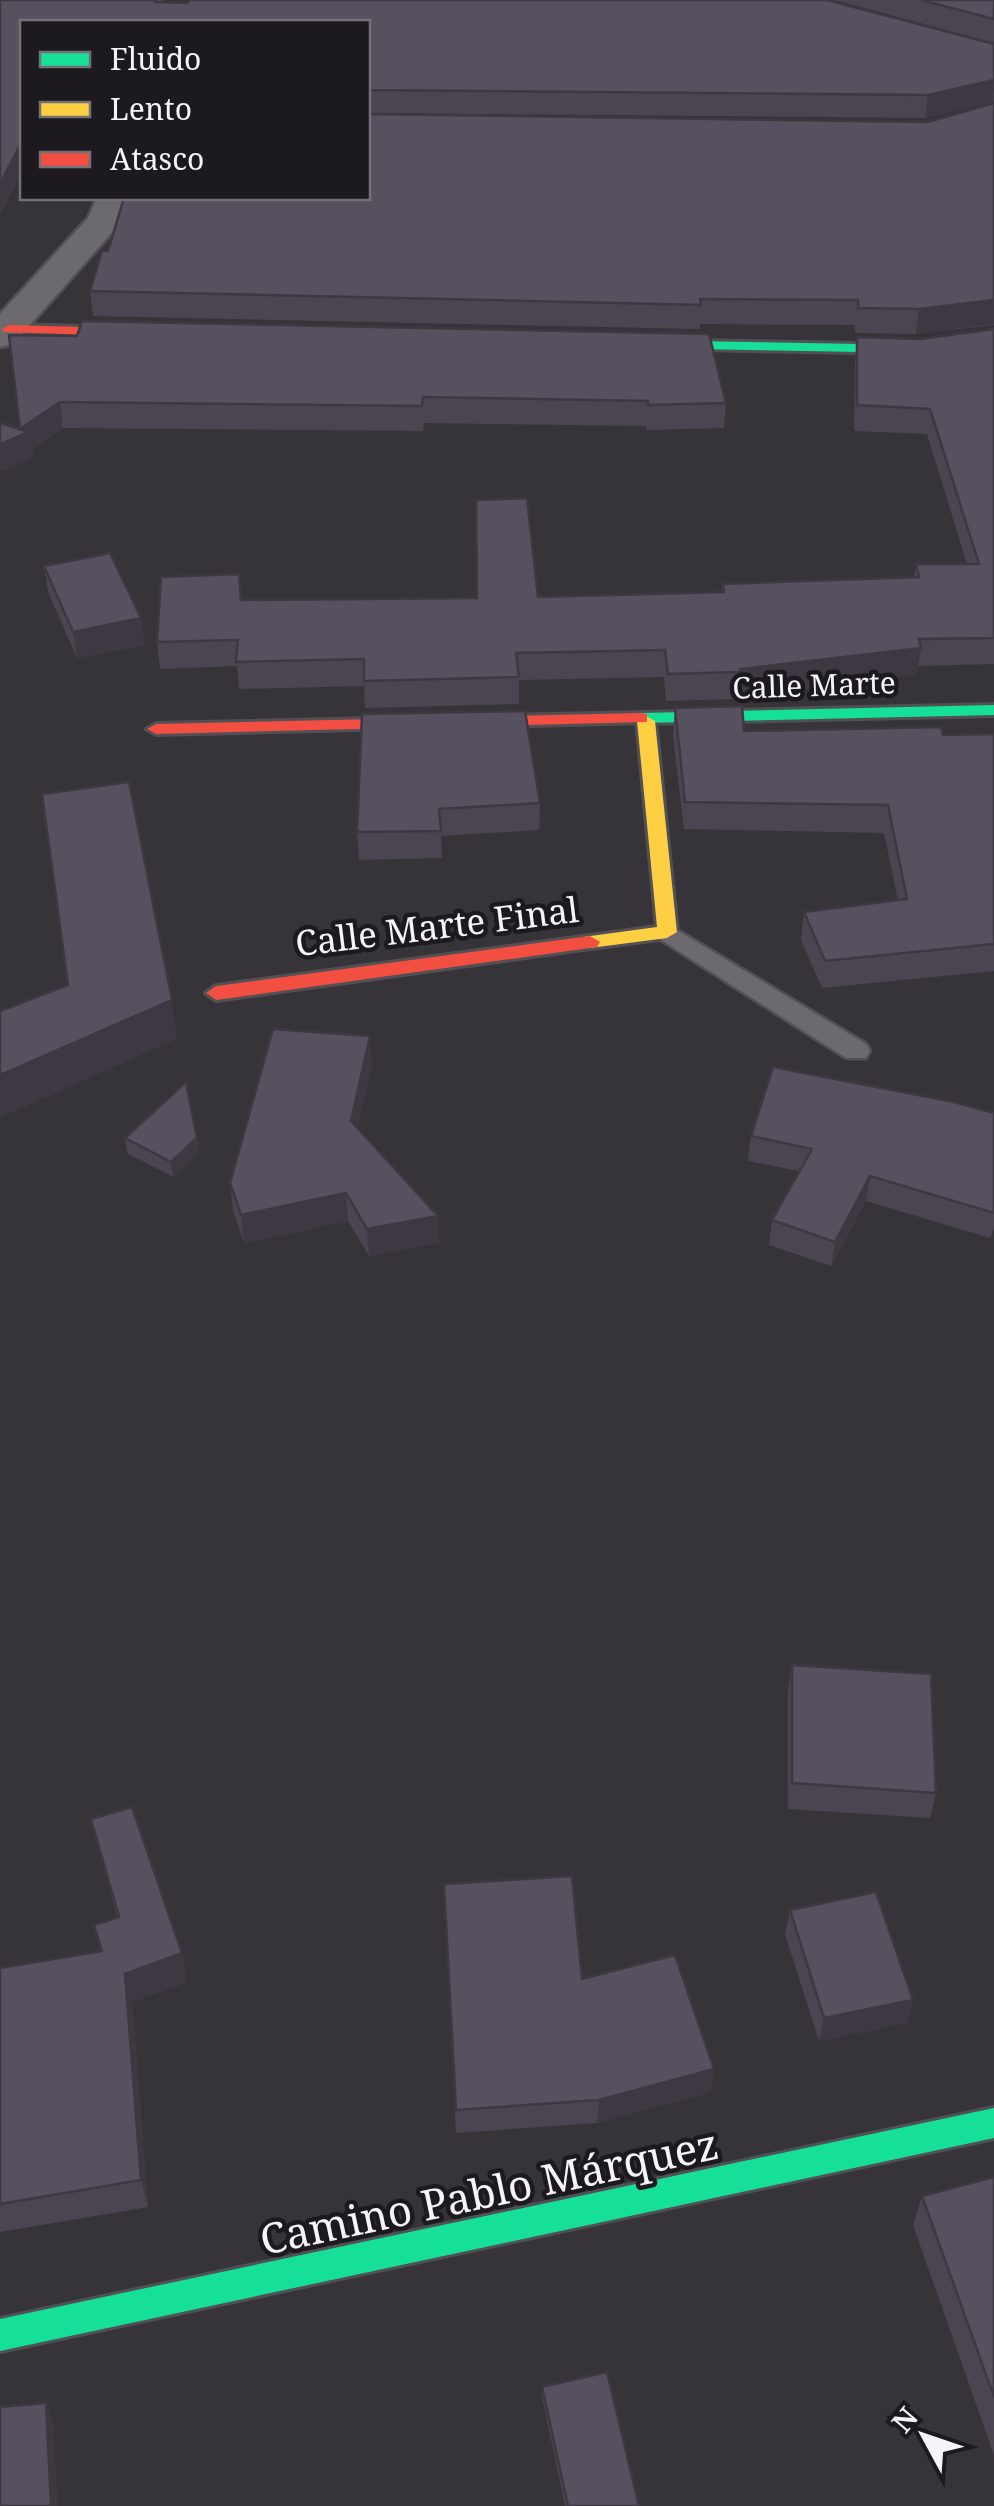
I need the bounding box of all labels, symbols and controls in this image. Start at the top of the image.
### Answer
legend [20,20,370,200]
text: Fluido [110,38,201,79]
text: Lento [110,88,192,129]
text: Atasco [110,138,204,179]
street label: Calle Marte [732,661,896,708]
street label: Calle Marte Final [293,885,581,966]
street label: Camino Pablo Márquez [254,2114,723,2267]
north arrow [874,2386,974,2486]
text: N [882,2399,926,2440]

